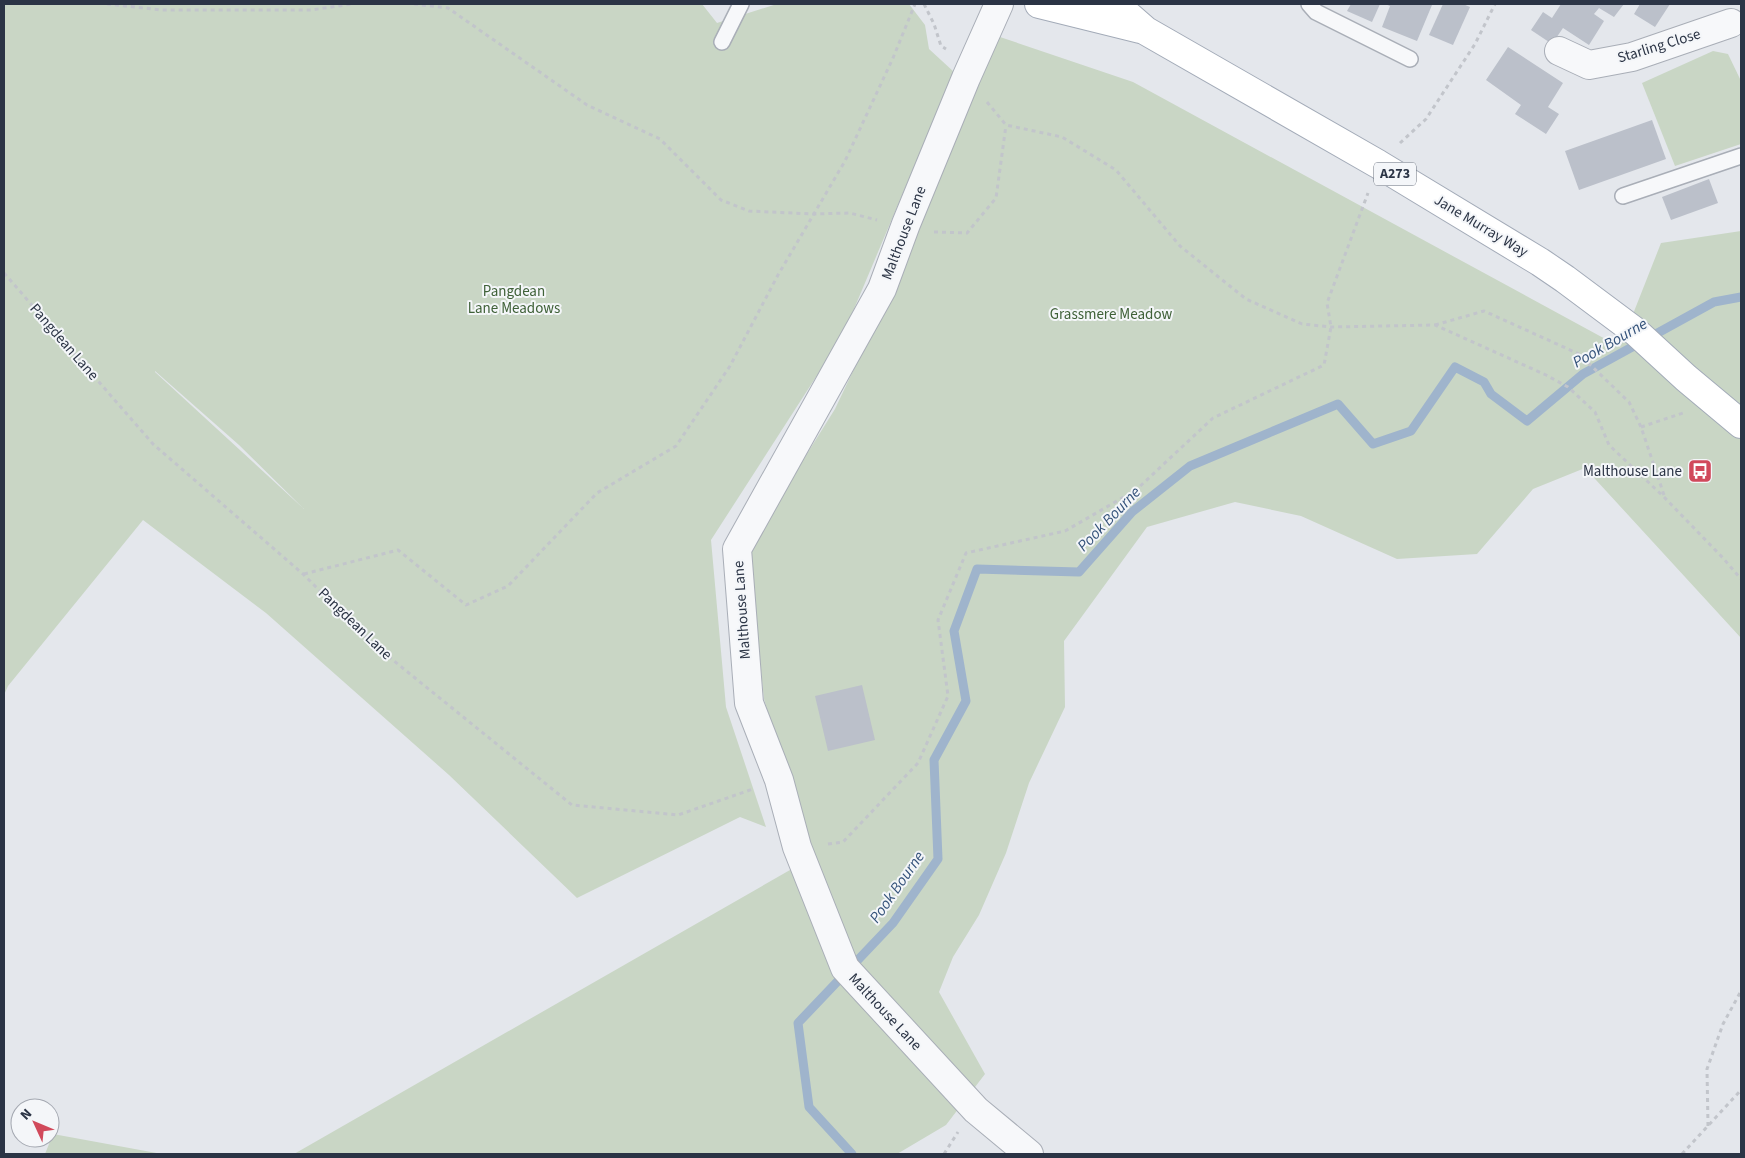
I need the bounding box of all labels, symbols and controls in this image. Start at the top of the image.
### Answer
street label: Starling Close [1615,23,1703,69]
road number: A273 [1374,162,1416,185]
street label: Malthouse Lane [876,183,932,283]
street label: Jane Murray Way [1430,190,1532,262]
park label: Pangdean Lane Meadows [468,281,560,319]
street label: Pangdean Lane [25,299,103,385]
park label: Grassmere Meadow [1050,304,1172,325]
water label: Pook Bourne [1569,313,1652,373]
bus stop icon: Malthouse Lane [1687,458,1713,484]
place label: Malthouse Lane [1583,461,1682,482]
water label: Pook Bourne [1072,481,1146,557]
street label: Malthouse Lane [728,560,756,660]
street label: Pangdean Lane [313,583,397,665]
water label: Pook Bourne [864,846,930,927]
street label: Malthouse Lane [844,969,926,1055]
north arrow [10,1098,60,1148]
text: N [16,1104,37,1125]

